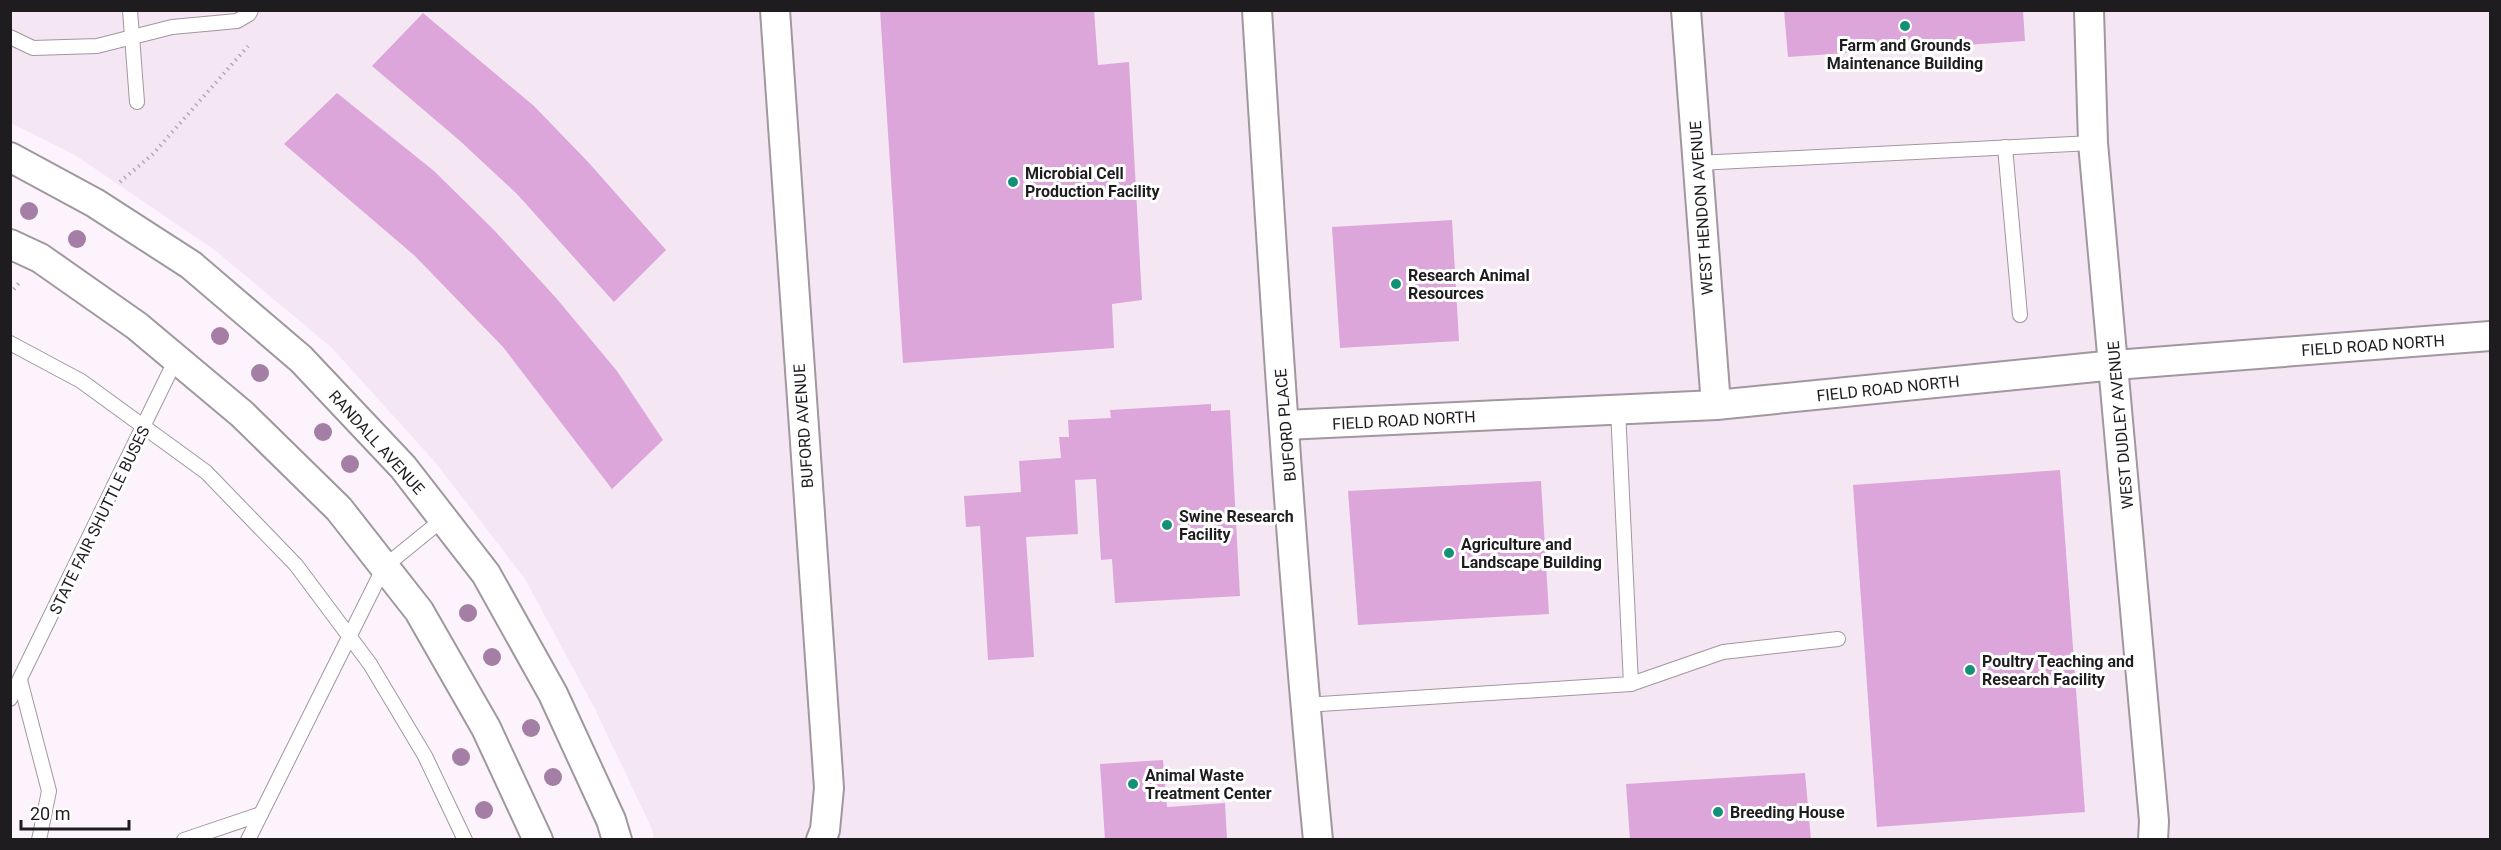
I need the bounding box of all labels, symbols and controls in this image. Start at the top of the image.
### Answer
marker: Farm and Grounds Maintenance Building [1898,19,1912,33]
place label: Farm and Grounds Maintenance Building [1827,36,1983,73]
street label: WEST HENDON AVENUE [1686,120,1717,296]
place label: Microbial Cell Production Facility [1025,164,1160,201]
marker: Microbial Cell Production Facility [1006,175,1020,189]
place label: Research Animal Resources [1408,266,1530,303]
marker: Research Animal Resources [1389,277,1403,291]
street label: FIELD ROAD NORTH [2301,331,2445,360]
street label: WEST DUDLEY AVENUE [2104,340,2137,510]
street label: BUFORD AVENUE [790,363,817,489]
street label: BUFORD PLACE [1271,368,1300,482]
street label: FIELD ROAD NORTH [1816,372,1960,405]
street label: RANDALL AVENUE [325,386,428,498]
street label: FIELD ROAD NORTH [1332,407,1476,434]
street label: STATE FAIR SHUTTLE BUSES [45,423,153,618]
place label: Swine Research Facility [1179,507,1294,544]
marker: Swine Research Facility [1160,518,1174,532]
place label: Agriculture and Landscape Building [1461,535,1602,572]
marker: Agriculture and Landscape Building [1442,546,1456,560]
place label: Poultry Teaching and Research Facility [1982,652,2134,689]
marker: Poultry Teaching and Research Facility [1963,663,1977,677]
place label: Animal Waste Treatment Center [1145,766,1272,803]
marker: Animal Waste Treatment Center [1126,777,1140,791]
scale bar [21,793,129,831]
text: 20 m [30,803,70,824]
place label: Breeding House [1730,803,1845,822]
marker: Breeding House [1711,805,1725,819]

